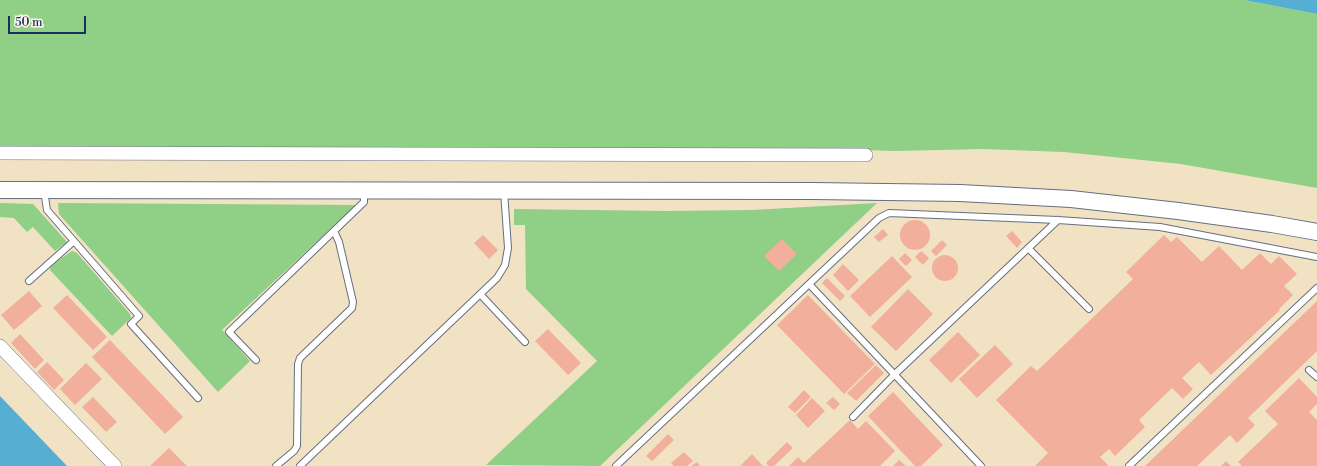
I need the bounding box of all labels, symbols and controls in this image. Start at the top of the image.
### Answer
scale bar [10,8,88,34]
text: 50 m [15,15,43,30]

